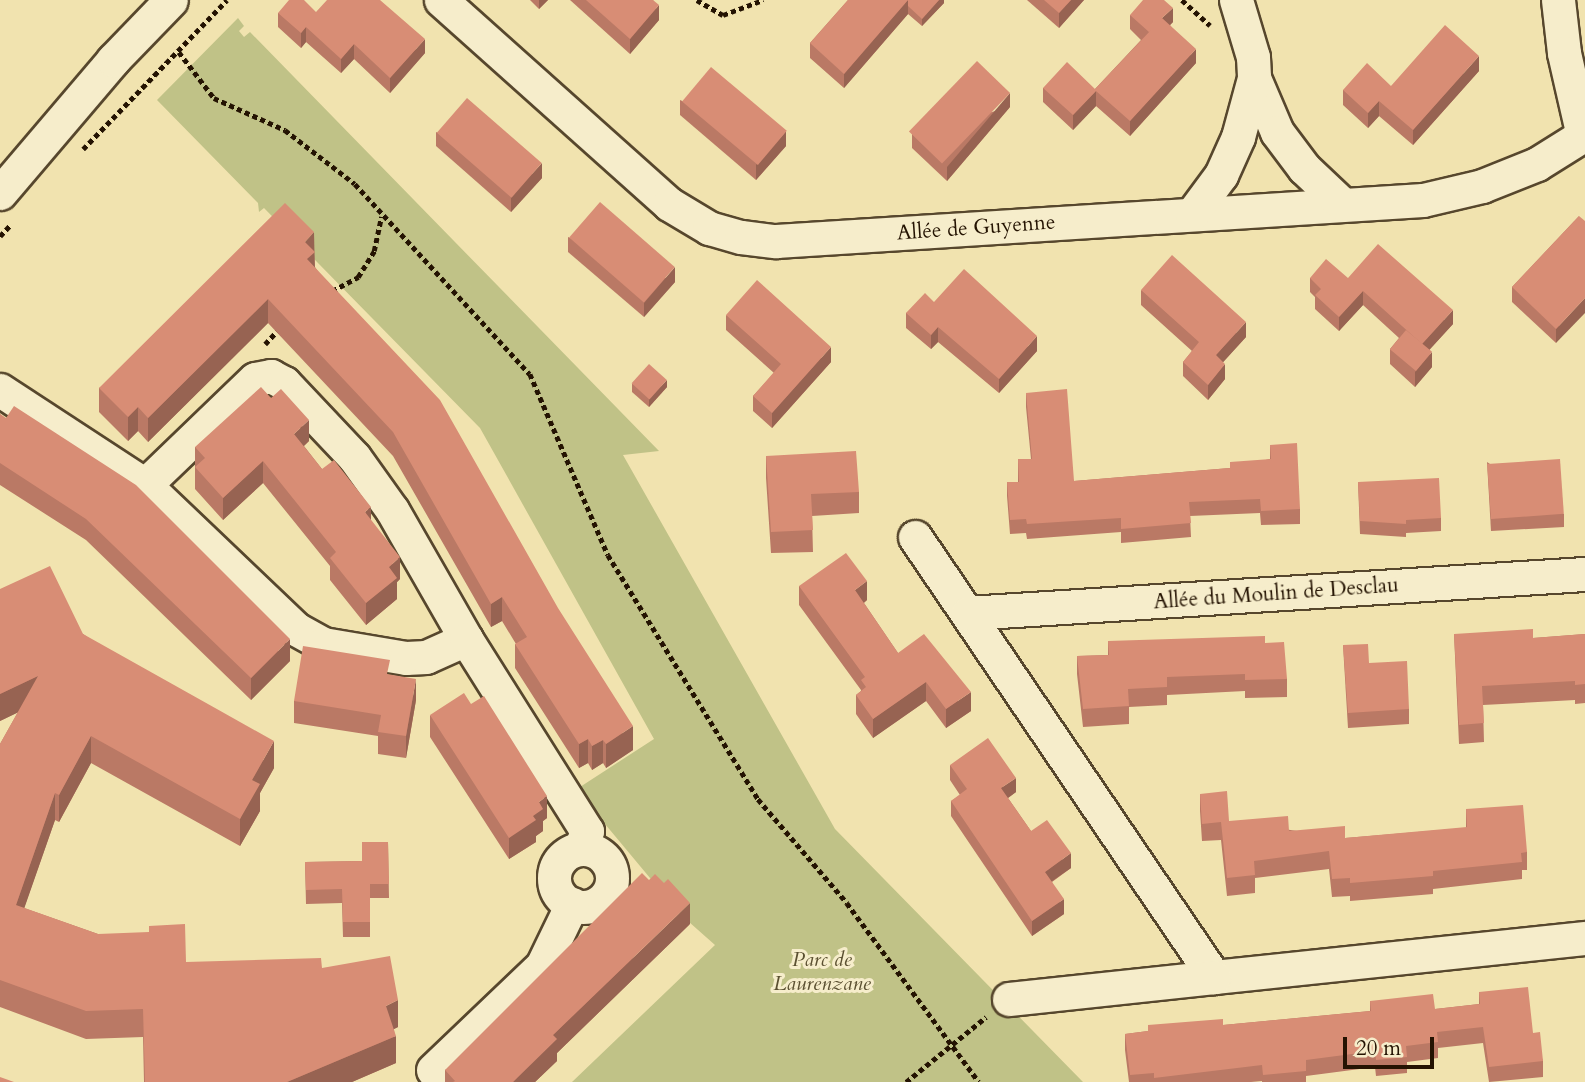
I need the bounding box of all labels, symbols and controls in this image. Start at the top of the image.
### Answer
street label: Allée de Guyenne [896,210,1056,246]
street label: Allée du Moulin de Desclau [1153,573,1399,615]
park label: Parc de Laurenzane [773,947,871,997]
scale bar [1347,1023,1438,1066]
text: 20 m [1356,1034,1401,1063]

